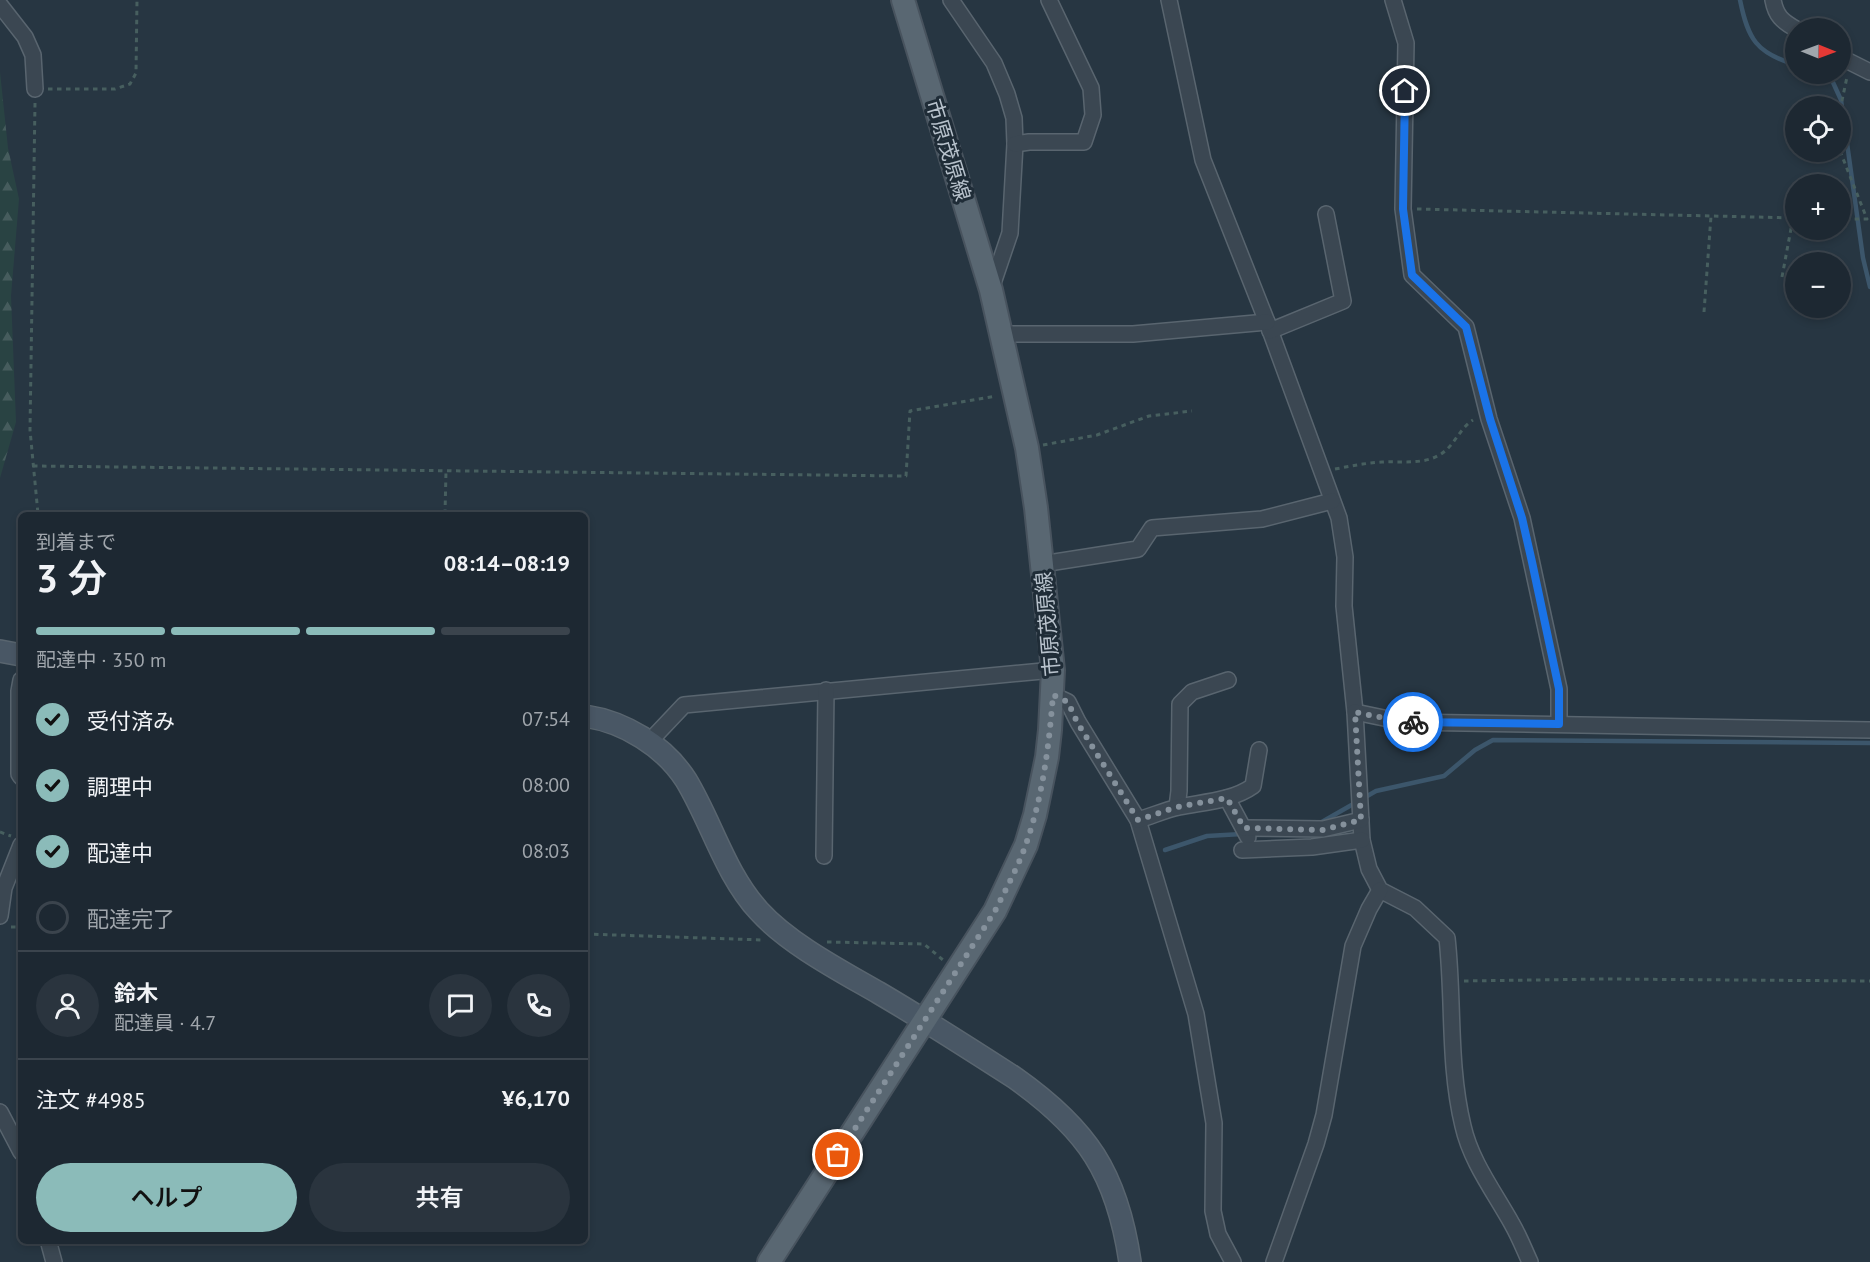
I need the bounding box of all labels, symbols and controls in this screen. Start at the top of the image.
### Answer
north arrow [1785,18,1851,84]
map controls [1785,18,1851,318]
pin [1379,65,1430,116]
icon: home [1388,74,1421,107]
street label: 市原茂原線 [920,96,977,204]
button: locate [1785,96,1851,162]
button: + [1785,174,1851,240]
button: − [1785,252,1851,318]
text: 到着まで [36,529,116,555]
text: 08:14–08:19 [444,549,570,577]
text: 3 分 [36,552,107,603]
street label: 市原茂原線 [1029,571,1066,678]
text: 配達中 · 350 m [36,647,166,673]
courier [1383,692,1443,752]
icon: check [36,703,69,736]
text: 07:54 [522,706,570,732]
icon: bike [1397,706,1430,739]
text: 受付済み [87,707,175,735]
icon: check [36,769,69,802]
text: 08:00 [522,772,570,798]
text: 調理中 [87,773,153,801]
icon: check [36,835,69,868]
text: 08:03 [522,838,570,864]
text: 配達中 [87,839,153,867]
text: 配達完了 [87,905,175,933]
button: person [36,974,99,1037]
button: chat [429,974,492,1037]
button: phone [507,974,570,1037]
text: 鈴木 [114,979,158,1007]
text: 配達員 · 4.7 [114,1010,216,1036]
text: ¥6,170 [502,1084,570,1112]
text: 注文 #4985 [36,1086,146,1114]
pin [812,1129,863,1180]
icon: bag [821,1138,854,1171]
button: ヘルプ [36,1163,297,1232]
button: 共有 [309,1163,570,1232]

